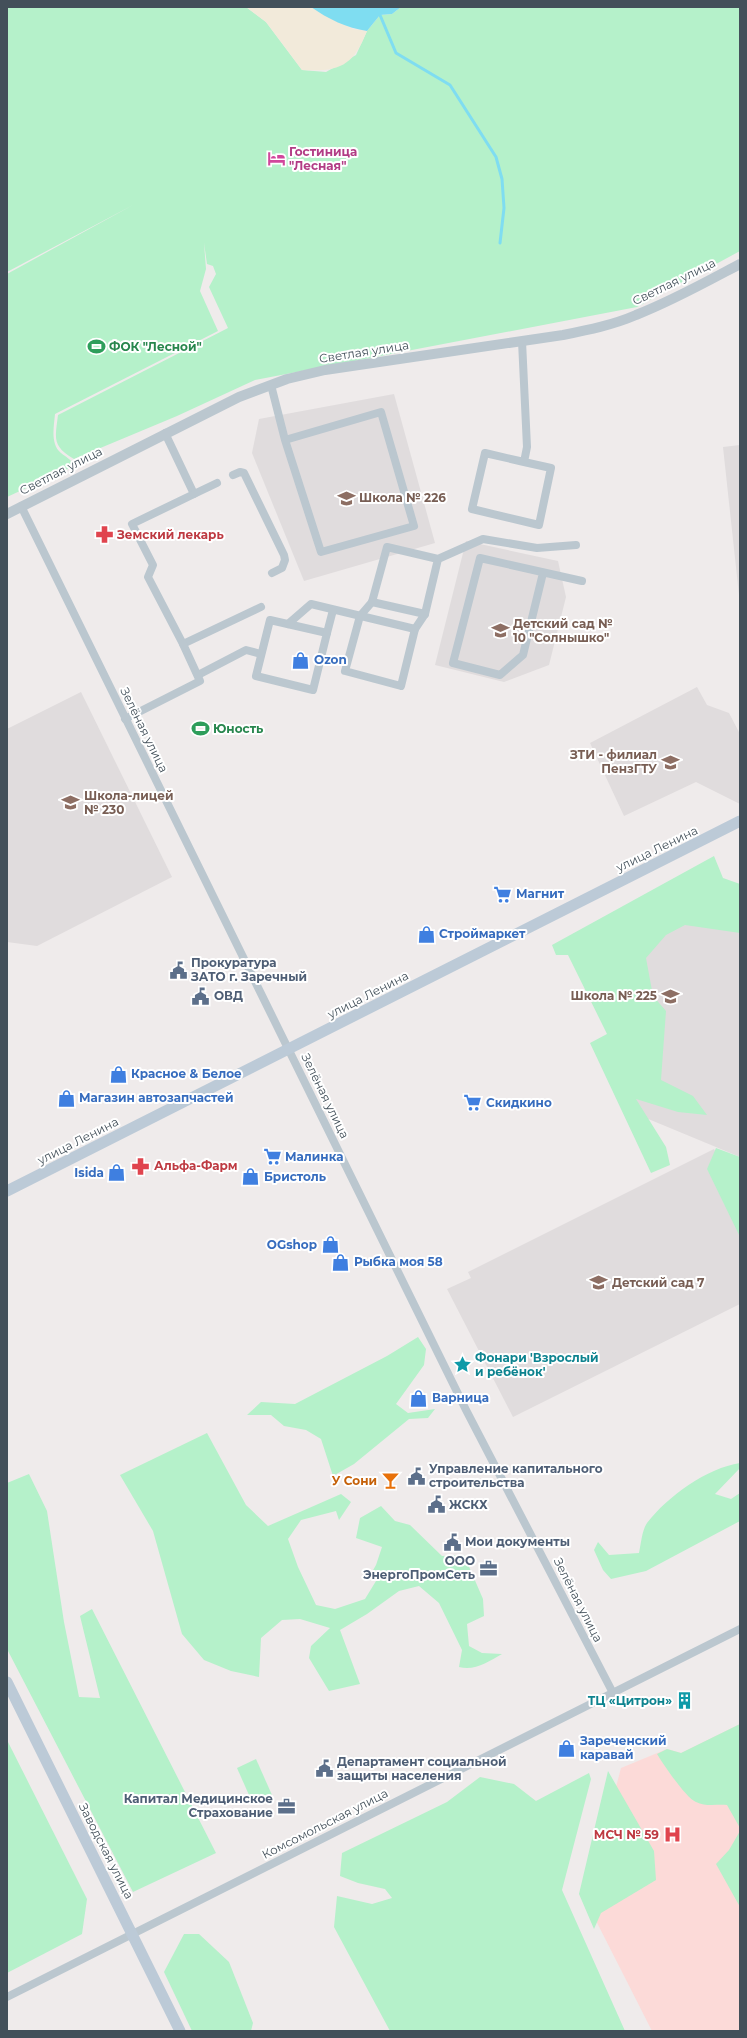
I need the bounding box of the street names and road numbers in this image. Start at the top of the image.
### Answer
street label: Светлая улица [630,255,718,308]
street label: Светлая улица [318,337,410,366]
street label: Светлая улица [17,443,105,498]
street label: Зелёная улица [117,685,172,775]
street label: улица Ленина [613,822,700,875]
street label: улица Ленина [324,968,411,1022]
street label: Зелёная улица [298,1051,353,1141]
street label: улица Ленина [34,1114,121,1168]
street label: Зелёная улица [551,1555,606,1644]
street label: Комсомольская улица [259,1785,390,1862]
street label: Заводская улица [76,1800,137,1901]

